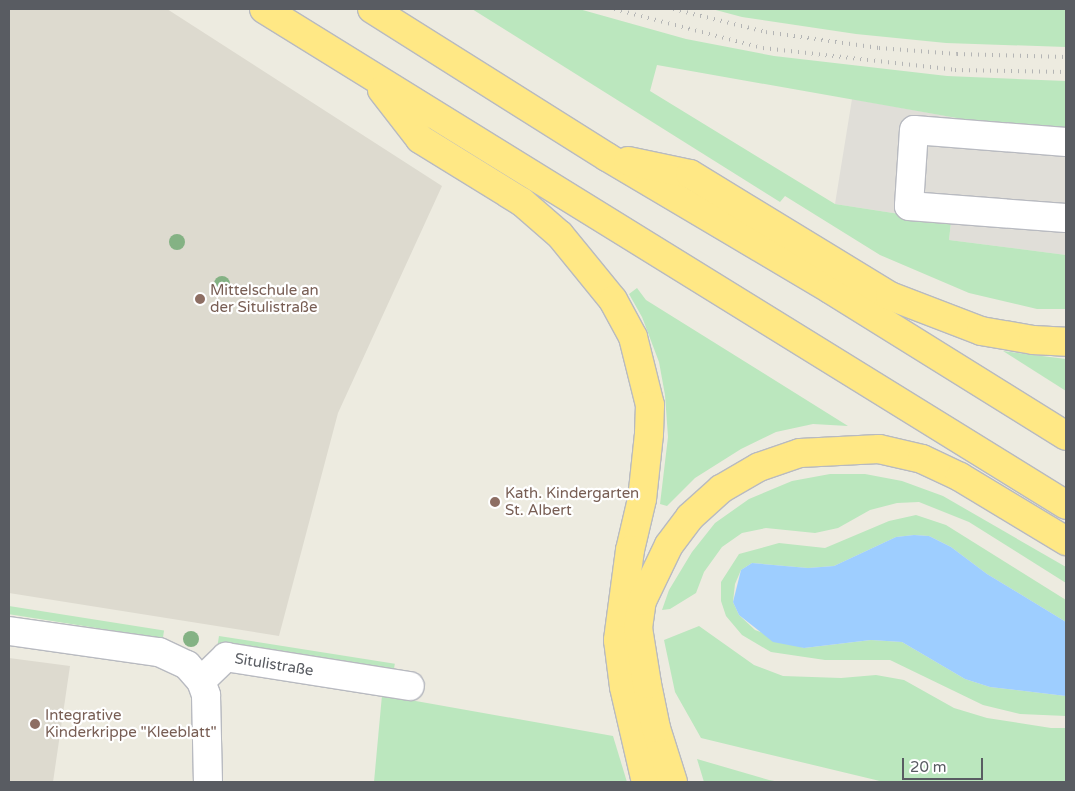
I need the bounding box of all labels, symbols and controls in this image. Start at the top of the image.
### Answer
place label: Mittelschule an der Situlistraße [210,281,319,316]
marker: Mittelschule an der Situlistraße [194,293,206,305]
place label: Kath. Kindergarten St. Albert [505,484,639,519]
marker: Kath. Kindergarten St. Albert [489,496,501,508]
street label: Situlistraße [233,650,315,680]
place label: Integrative Kinderkrippe "Kleeblatt" [45,706,217,741]
marker: Integrative Kinderkrippe "Kleeblatt" [29,718,41,730]
scale bar [905,748,986,780]
text: 20 m [910,758,947,776]

